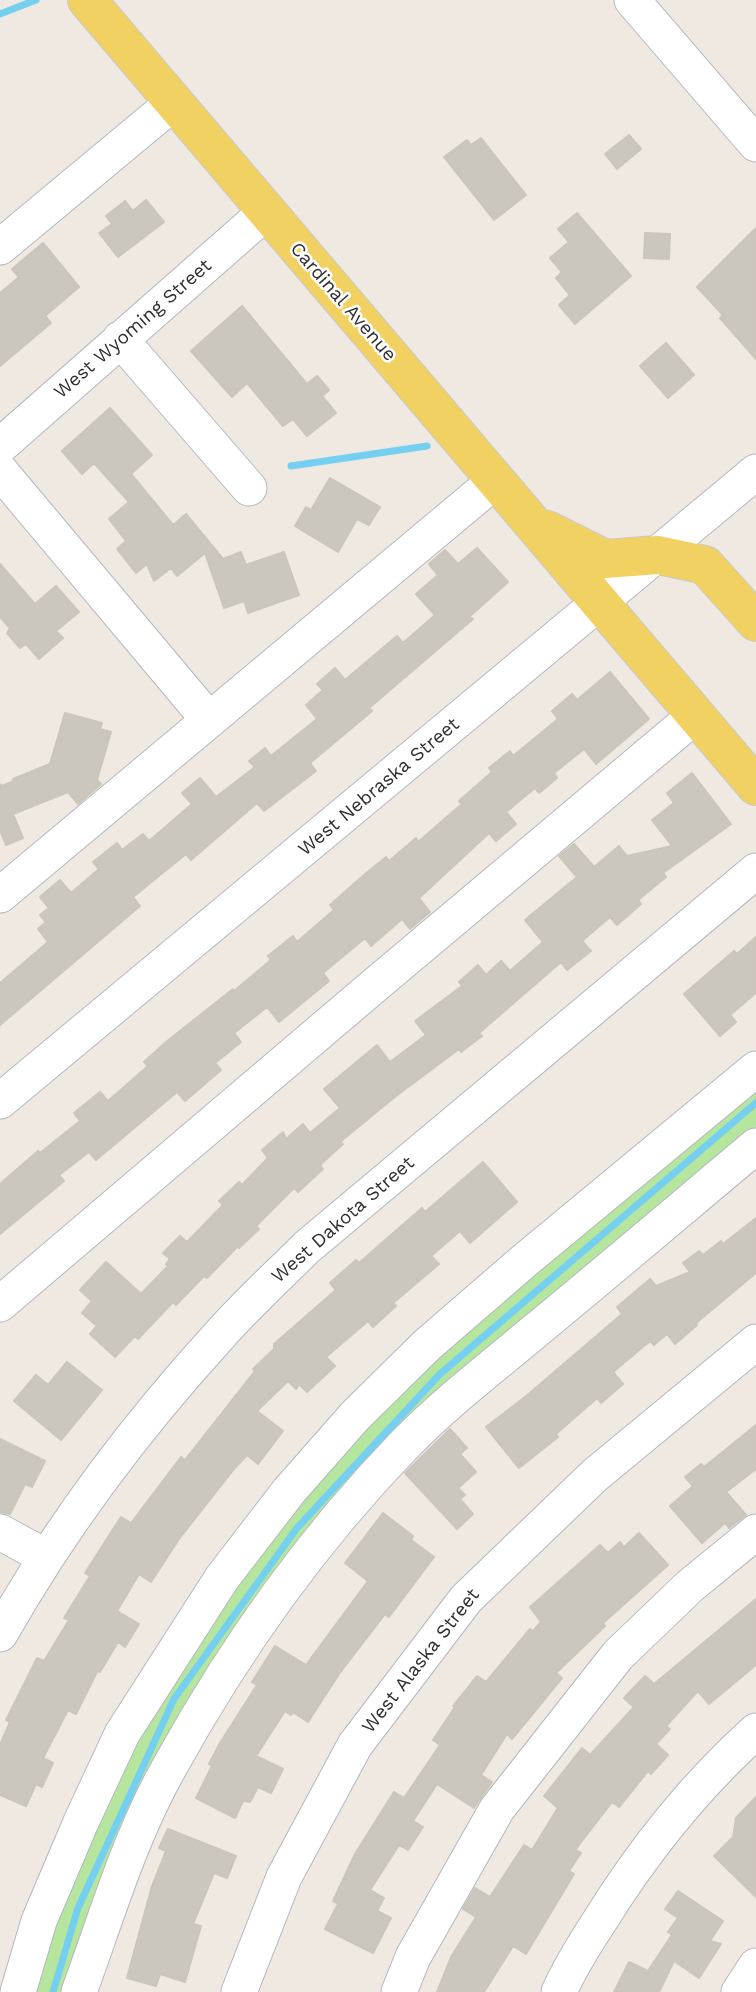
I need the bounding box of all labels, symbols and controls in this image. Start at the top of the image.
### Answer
street label: Cardinal Avenue [285,238,401,366]
street label: West Wyoming Street [50,254,216,404]
street label: West Nebraska Street [294,713,464,861]
street label: West Dakota Street [267,1152,419,1288]
street label: West Alaska Street [357,1584,485,1738]

